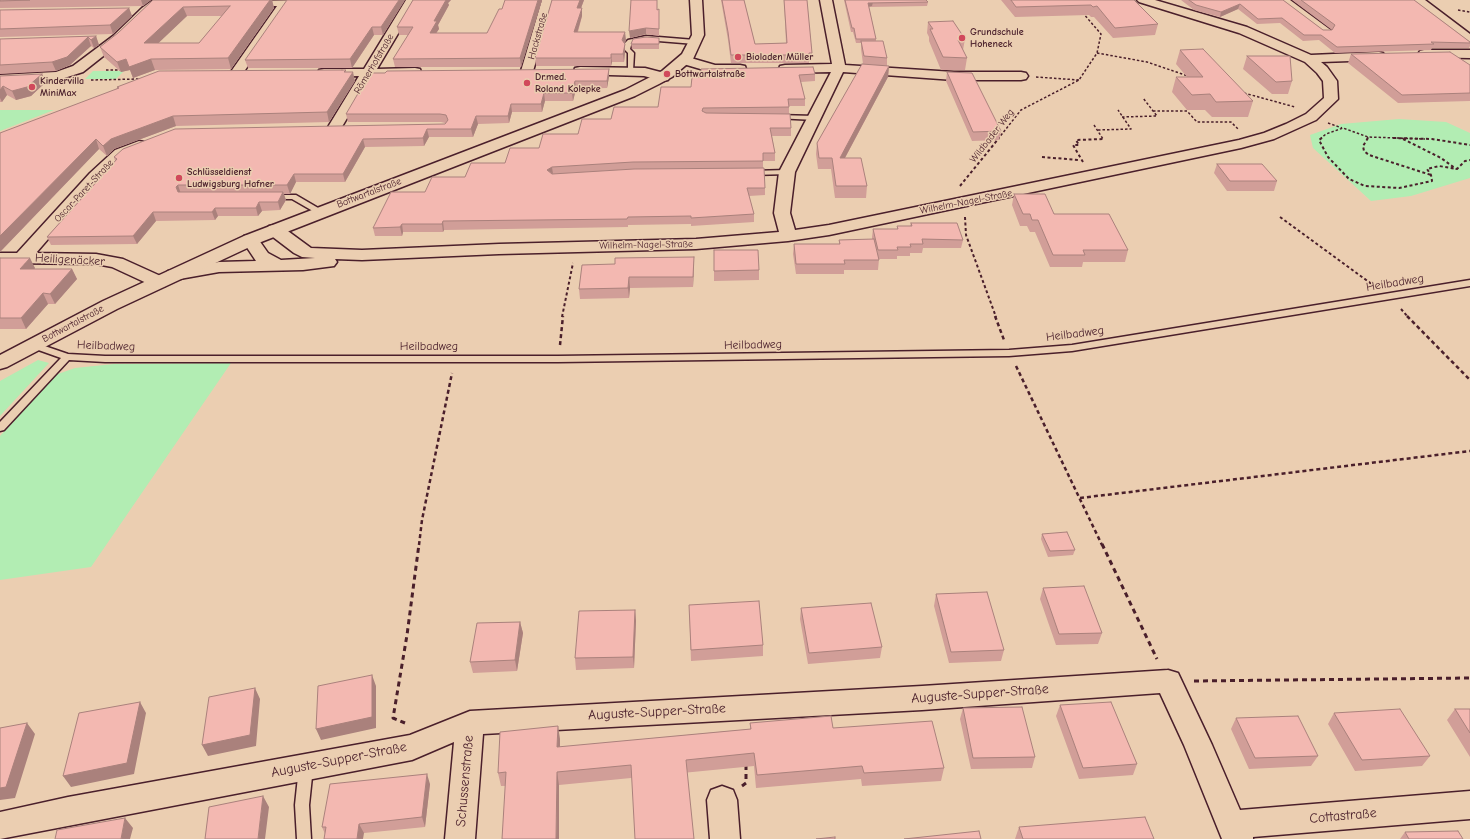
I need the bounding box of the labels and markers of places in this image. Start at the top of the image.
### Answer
place label: Grundschule Hoheneck [970,26,1024,50]
marker: Grundschule Hoheneck [957,33,967,43]
place label: Bioladen Müller [746,51,813,63]
marker: Bioladen Müller [733,52,743,62]
place label: Bottwartalstraße [675,68,745,80]
marker: Bottwartalstraße [662,69,672,79]
place label: Dr.med. Roland Kolepke [535,71,601,94]
place label: Kindervilla MiniMax [40,75,84,98]
marker: Dr.med. Roland Kolepke [522,78,532,88]
marker: Kindervilla MiniMax [27,82,37,92]
place label: Schlüsseldienst Ludwigsburg Hafner [187,166,274,190]
marker: Schlüsseldienst Ludwigsburg Hafner [174,173,184,183]

